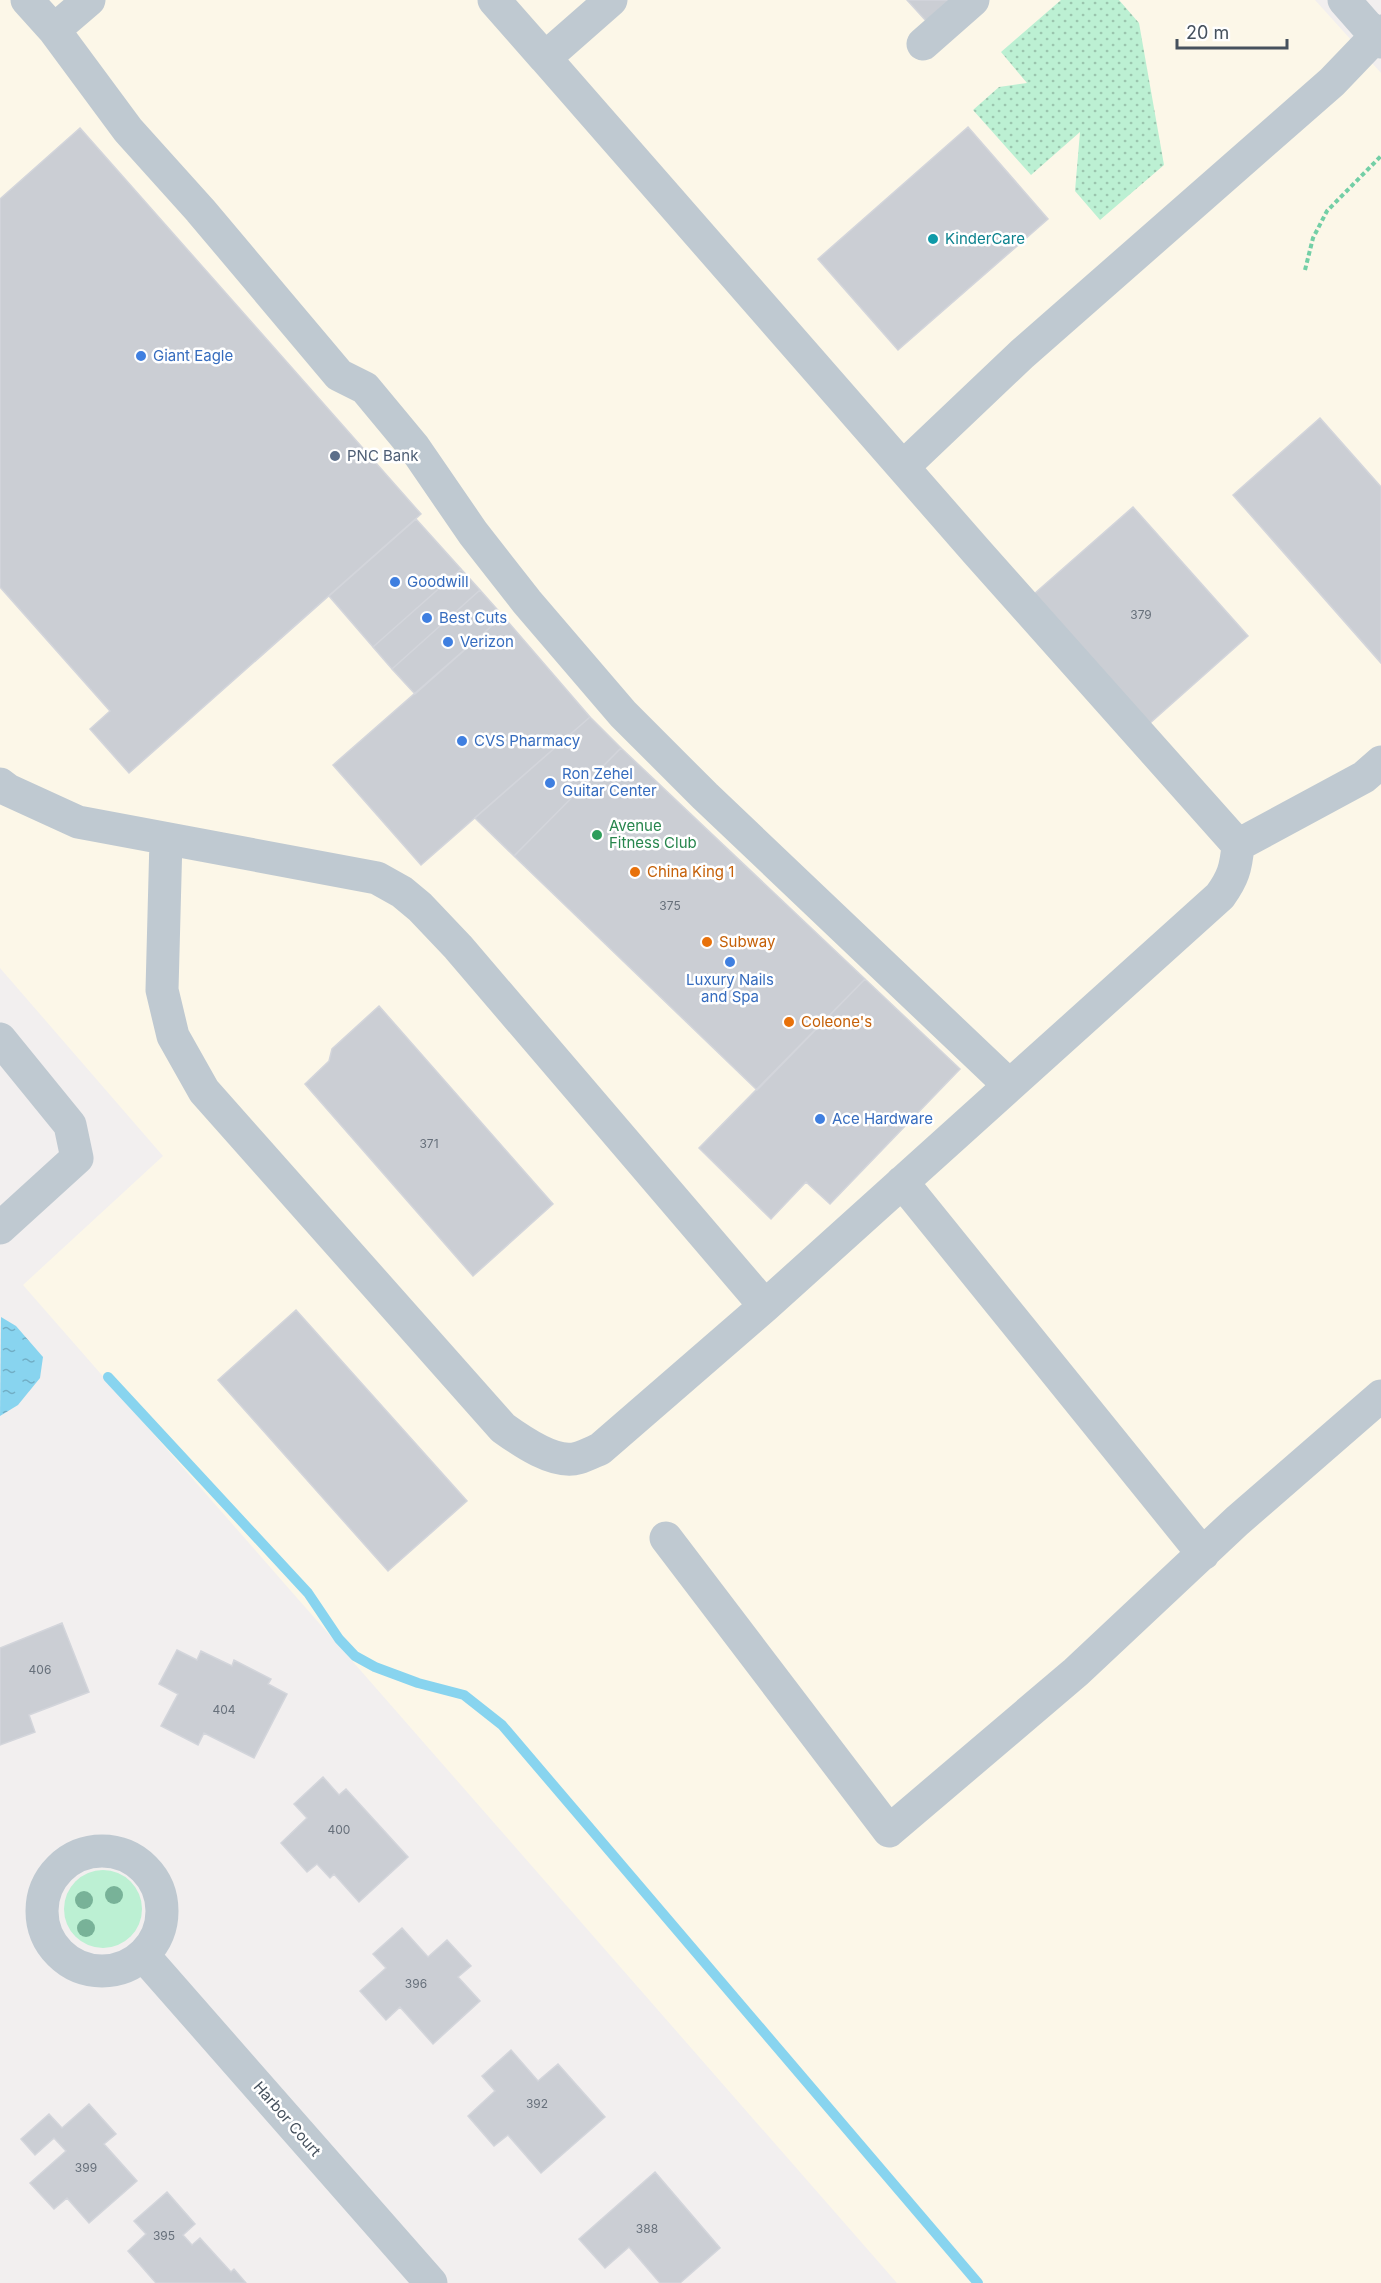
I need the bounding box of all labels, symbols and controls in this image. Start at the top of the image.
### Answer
scale bar [1177,12,1286,50]
text: 20 m [1186,22,1229,43]
place label: KinderCare [945,229,1025,248]
marker: KinderCare [926,232,940,246]
place label: Giant Eagle [153,346,233,365]
marker: Giant Eagle [134,349,148,363]
place label: PNC Bank [347,446,419,465]
marker: PNC Bank [328,449,342,463]
place label: Goodwill [407,572,469,591]
marker: Goodwill [388,575,402,589]
house number: 379 [1130,607,1152,622]
place label: Best Cuts [439,608,507,627]
marker: Best Cuts [420,611,434,625]
place label: Verizon [460,632,514,651]
marker: Verizon [441,635,455,649]
place label: CVS Pharmacy [474,731,581,750]
marker: CVS Pharmacy [455,734,469,748]
place label: Ron Zehel Guitar Center [562,764,657,800]
marker: Ron Zehel Guitar Center [543,776,557,790]
place label: Avenue Fitness Club [609,816,697,852]
marker: Avenue Fitness Club [590,828,604,842]
place label: China King 1 [647,862,734,881]
marker: China King 1 [628,865,642,879]
house number: 375 [659,898,681,913]
place label: Subway [719,932,776,951]
marker: Subway [700,935,714,949]
marker: Luxury Nails and Spa [723,955,737,969]
place label: Luxury Nails and Spa [686,970,774,1006]
place label: Coleone's [801,1012,872,1031]
marker: Coleone's [782,1015,796,1029]
place label: Ace Hardware [832,1109,933,1128]
marker: Ace Hardware [813,1112,827,1126]
house number: 371 [419,1136,439,1151]
house number: 406 [29,1662,51,1677]
house number: 404 [212,1702,236,1717]
house number: 400 [328,1822,350,1837]
house number: 396 [405,1976,427,1991]
street label: Harbor Court [250,2077,325,2160]
house number: 392 [526,2096,548,2111]
house number: 399 [75,2160,97,2175]
house number: 388 [636,2221,658,2236]
house number: 395 [153,2228,175,2243]

